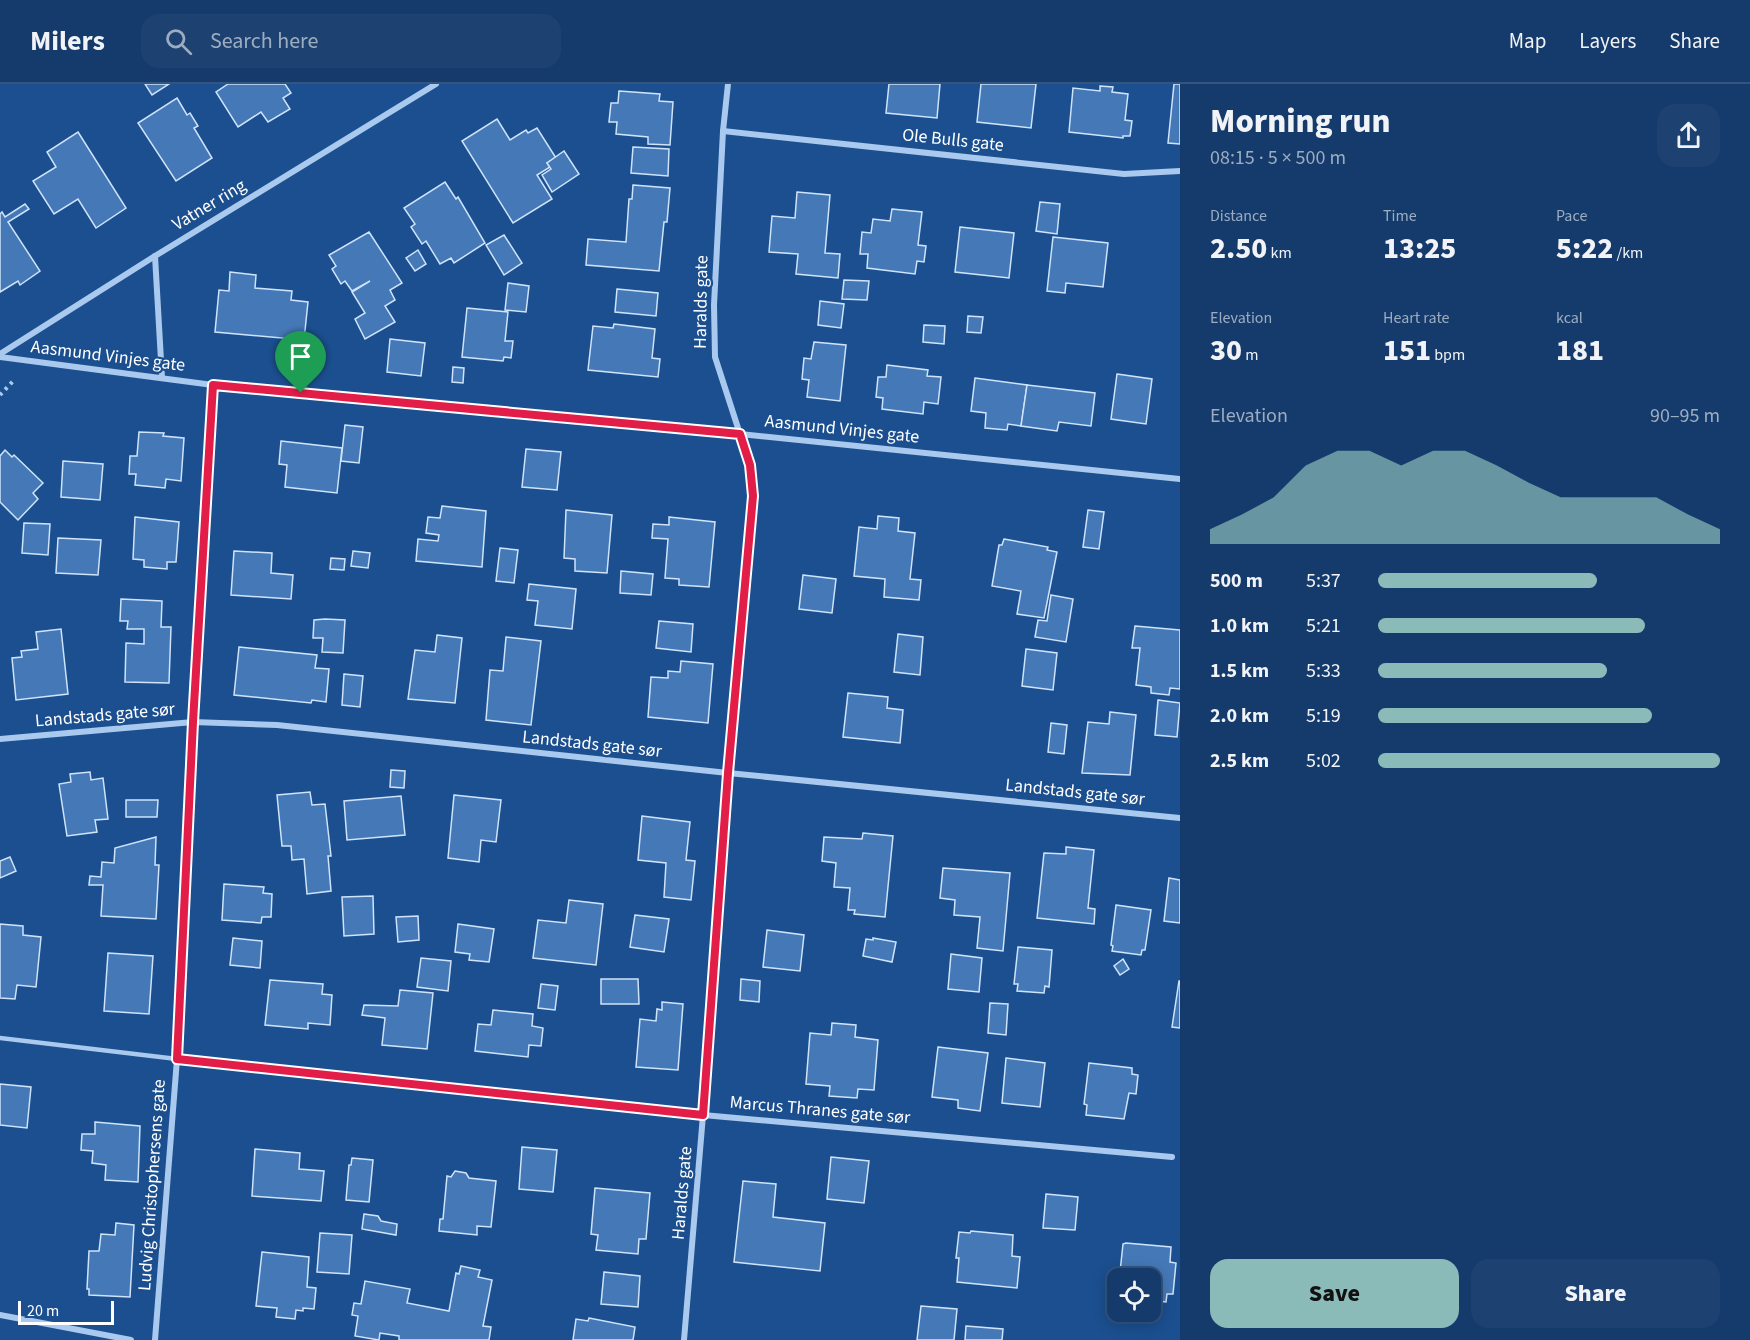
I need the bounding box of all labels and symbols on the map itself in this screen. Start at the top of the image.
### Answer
street label: Ole Bulls gate [901,122,1005,158]
street label: Vatner ring [167,173,251,237]
street label: Haralds gate [688,255,714,349]
pin [275,331,326,393]
street label: Aasmund Vinjes gate [29,334,187,378]
street label: Aasmund Vinjes gate [763,408,921,450]
street label: Landstads gate sør [34,696,177,734]
street label: Landstads gate sør [521,724,664,764]
street label: Landstads gate sør [1004,772,1147,812]
street label: Ludvig Christophersens gate [132,1078,172,1292]
street label: Marcus Thranes gate sør [729,1090,912,1130]
street label: Haralds gate [665,1145,699,1241]
scale bar [18,1298,114,1326]

